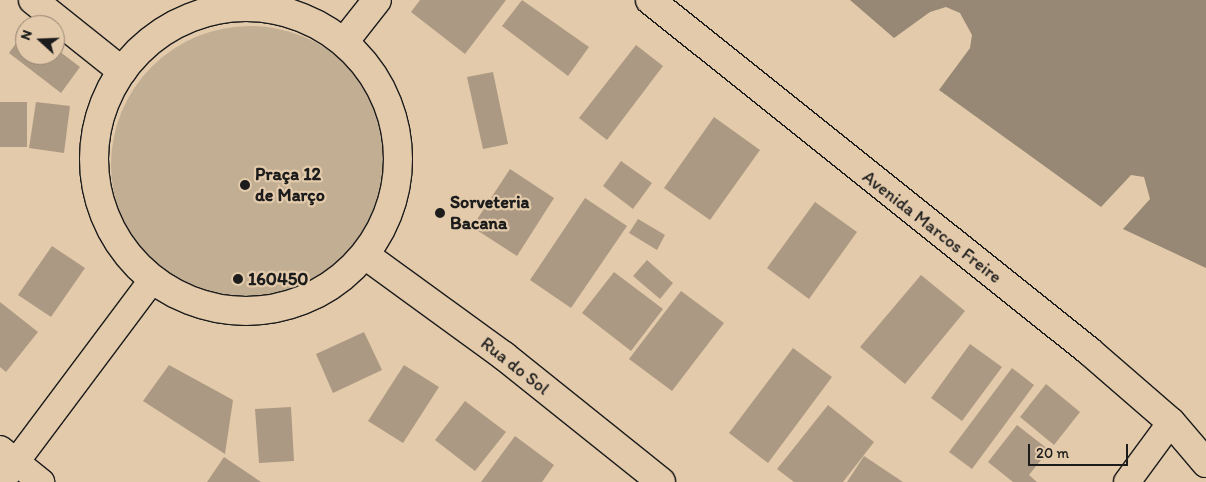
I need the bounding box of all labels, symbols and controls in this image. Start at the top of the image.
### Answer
north arrow [15,15,65,65]
text: N [17,28,36,42]
place label: Praça 12 de Março [255,164,326,206]
street label: Avenida Marcos Freire [858,166,1006,288]
marker: Praça 12 de Março [239,179,251,191]
place label: Sorveteria Bacana [450,192,529,234]
marker: Sorveteria Bacana [434,207,446,219]
place label: 160450 [248,268,308,290]
marker: 160450 [232,273,244,285]
street label: Rua do Sol [476,332,554,400]
scale bar [1031,434,1131,466]
text: 20 m [1036,444,1069,462]

